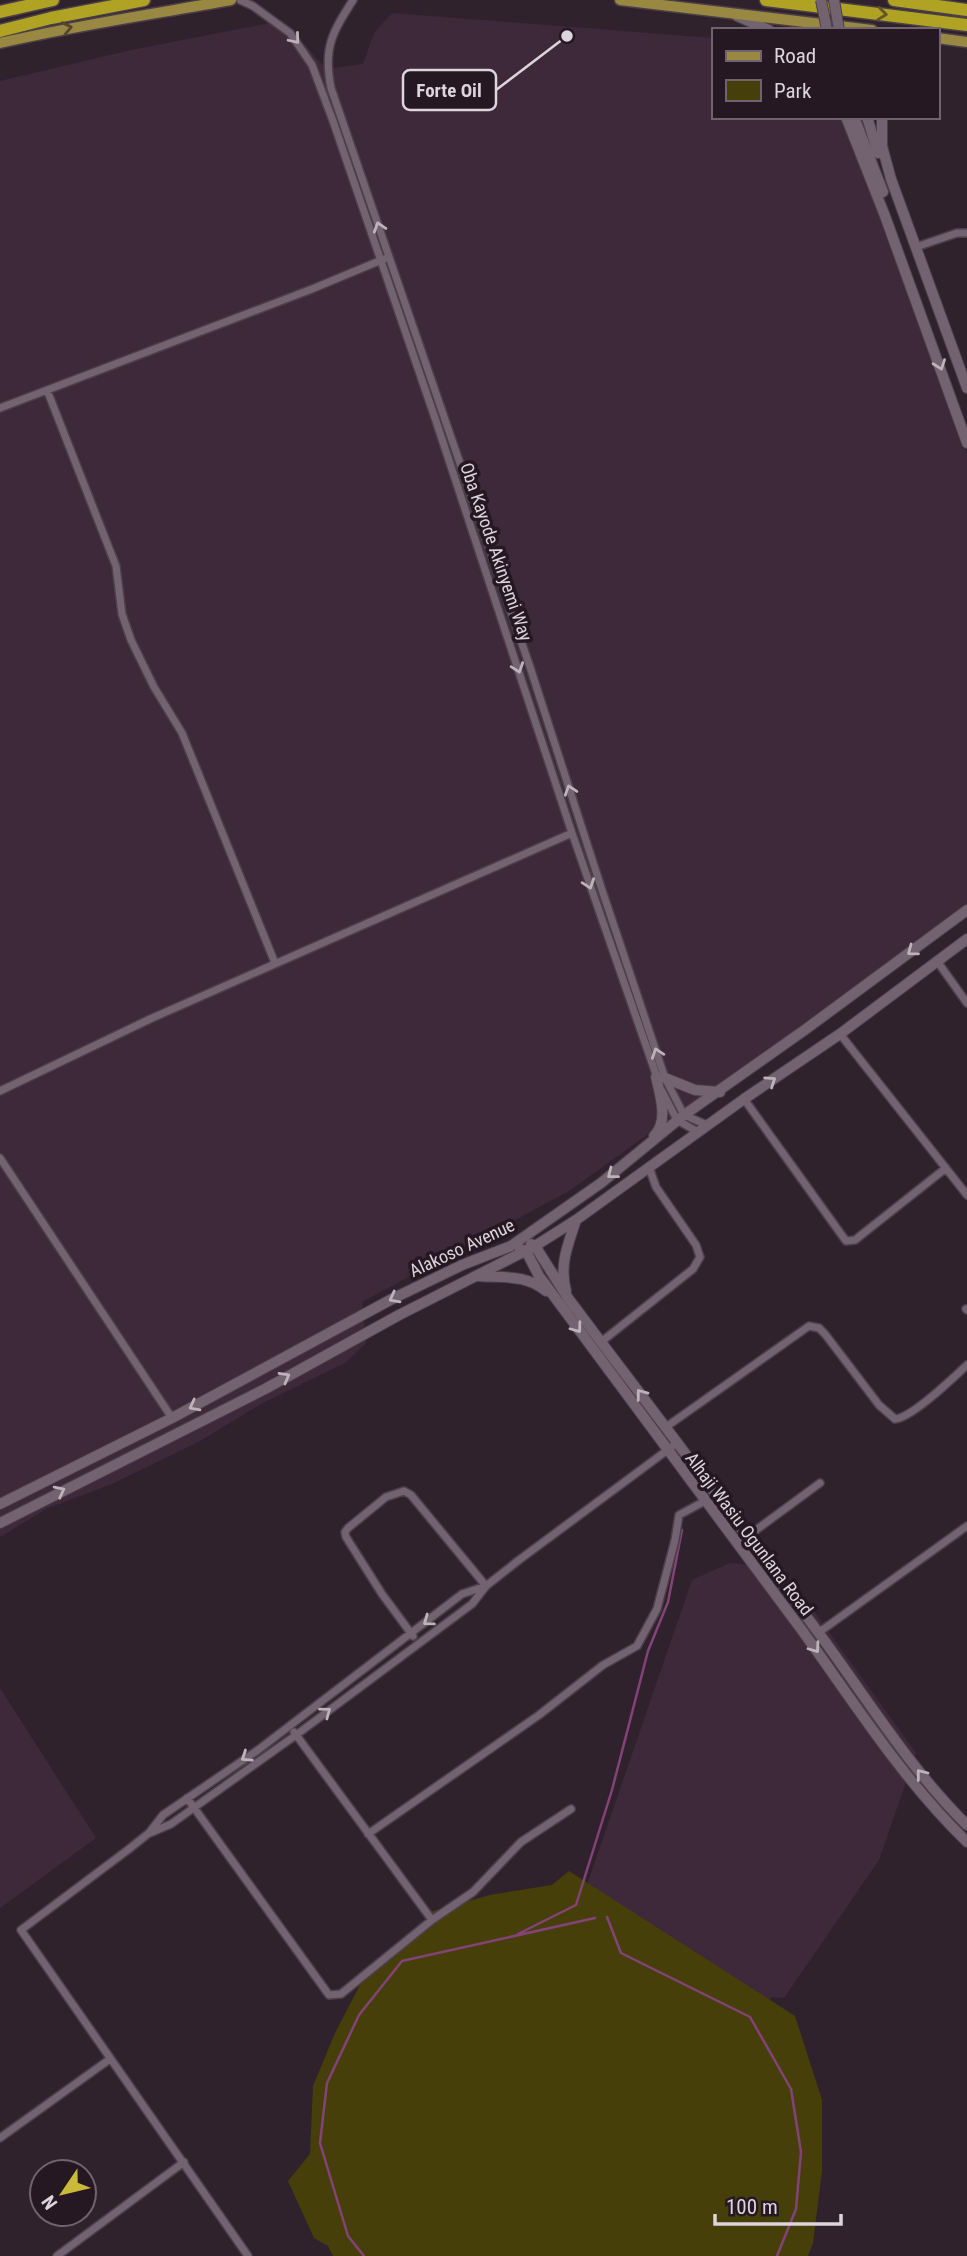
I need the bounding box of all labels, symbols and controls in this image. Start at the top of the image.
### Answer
one-way arrow [876,6,888,21]
one-way arrow [61,22,73,37]
legend [712,28,939,119]
one-way arrow [286,32,299,44]
text: Road [774,44,816,68]
callout: Forte Oil [403,70,496,110]
text: Forte Oil [416,79,482,102]
text: Park [774,79,812,103]
one-way arrow [373,221,387,233]
one-way arrow [931,358,945,370]
street label: Oba Kayode Akinyemi Way [456,460,537,644]
one-way arrow [510,661,524,673]
one-way arrow [564,784,578,797]
one-way arrow [581,877,596,889]
one-way arrow [907,942,920,955]
one-way arrow [651,1047,665,1059]
one-way arrow [763,1076,776,1089]
one-way arrow [607,1166,620,1179]
street label: Alakoso Avenue [406,1214,518,1281]
one-way arrow [389,1290,401,1303]
one-way arrow [568,1320,581,1333]
one-way arrow [278,1372,291,1386]
one-way arrow [636,1390,649,1402]
one-way arrow [189,1398,201,1412]
street label: Alhaji Wasiu Ogunlana Road [681,1448,818,1619]
one-way arrow [53,1486,66,1500]
one-way arrow [423,1612,436,1625]
one-way arrow [806,1640,819,1653]
one-way arrow [319,1707,331,1720]
one-way arrow [241,1749,254,1761]
one-way arrow [917,1770,930,1782]
north arrow [28,2158,98,2228]
scale bar [715,2182,841,2226]
text: N [37,2191,62,2214]
text: 100 m [726,2195,778,2219]

